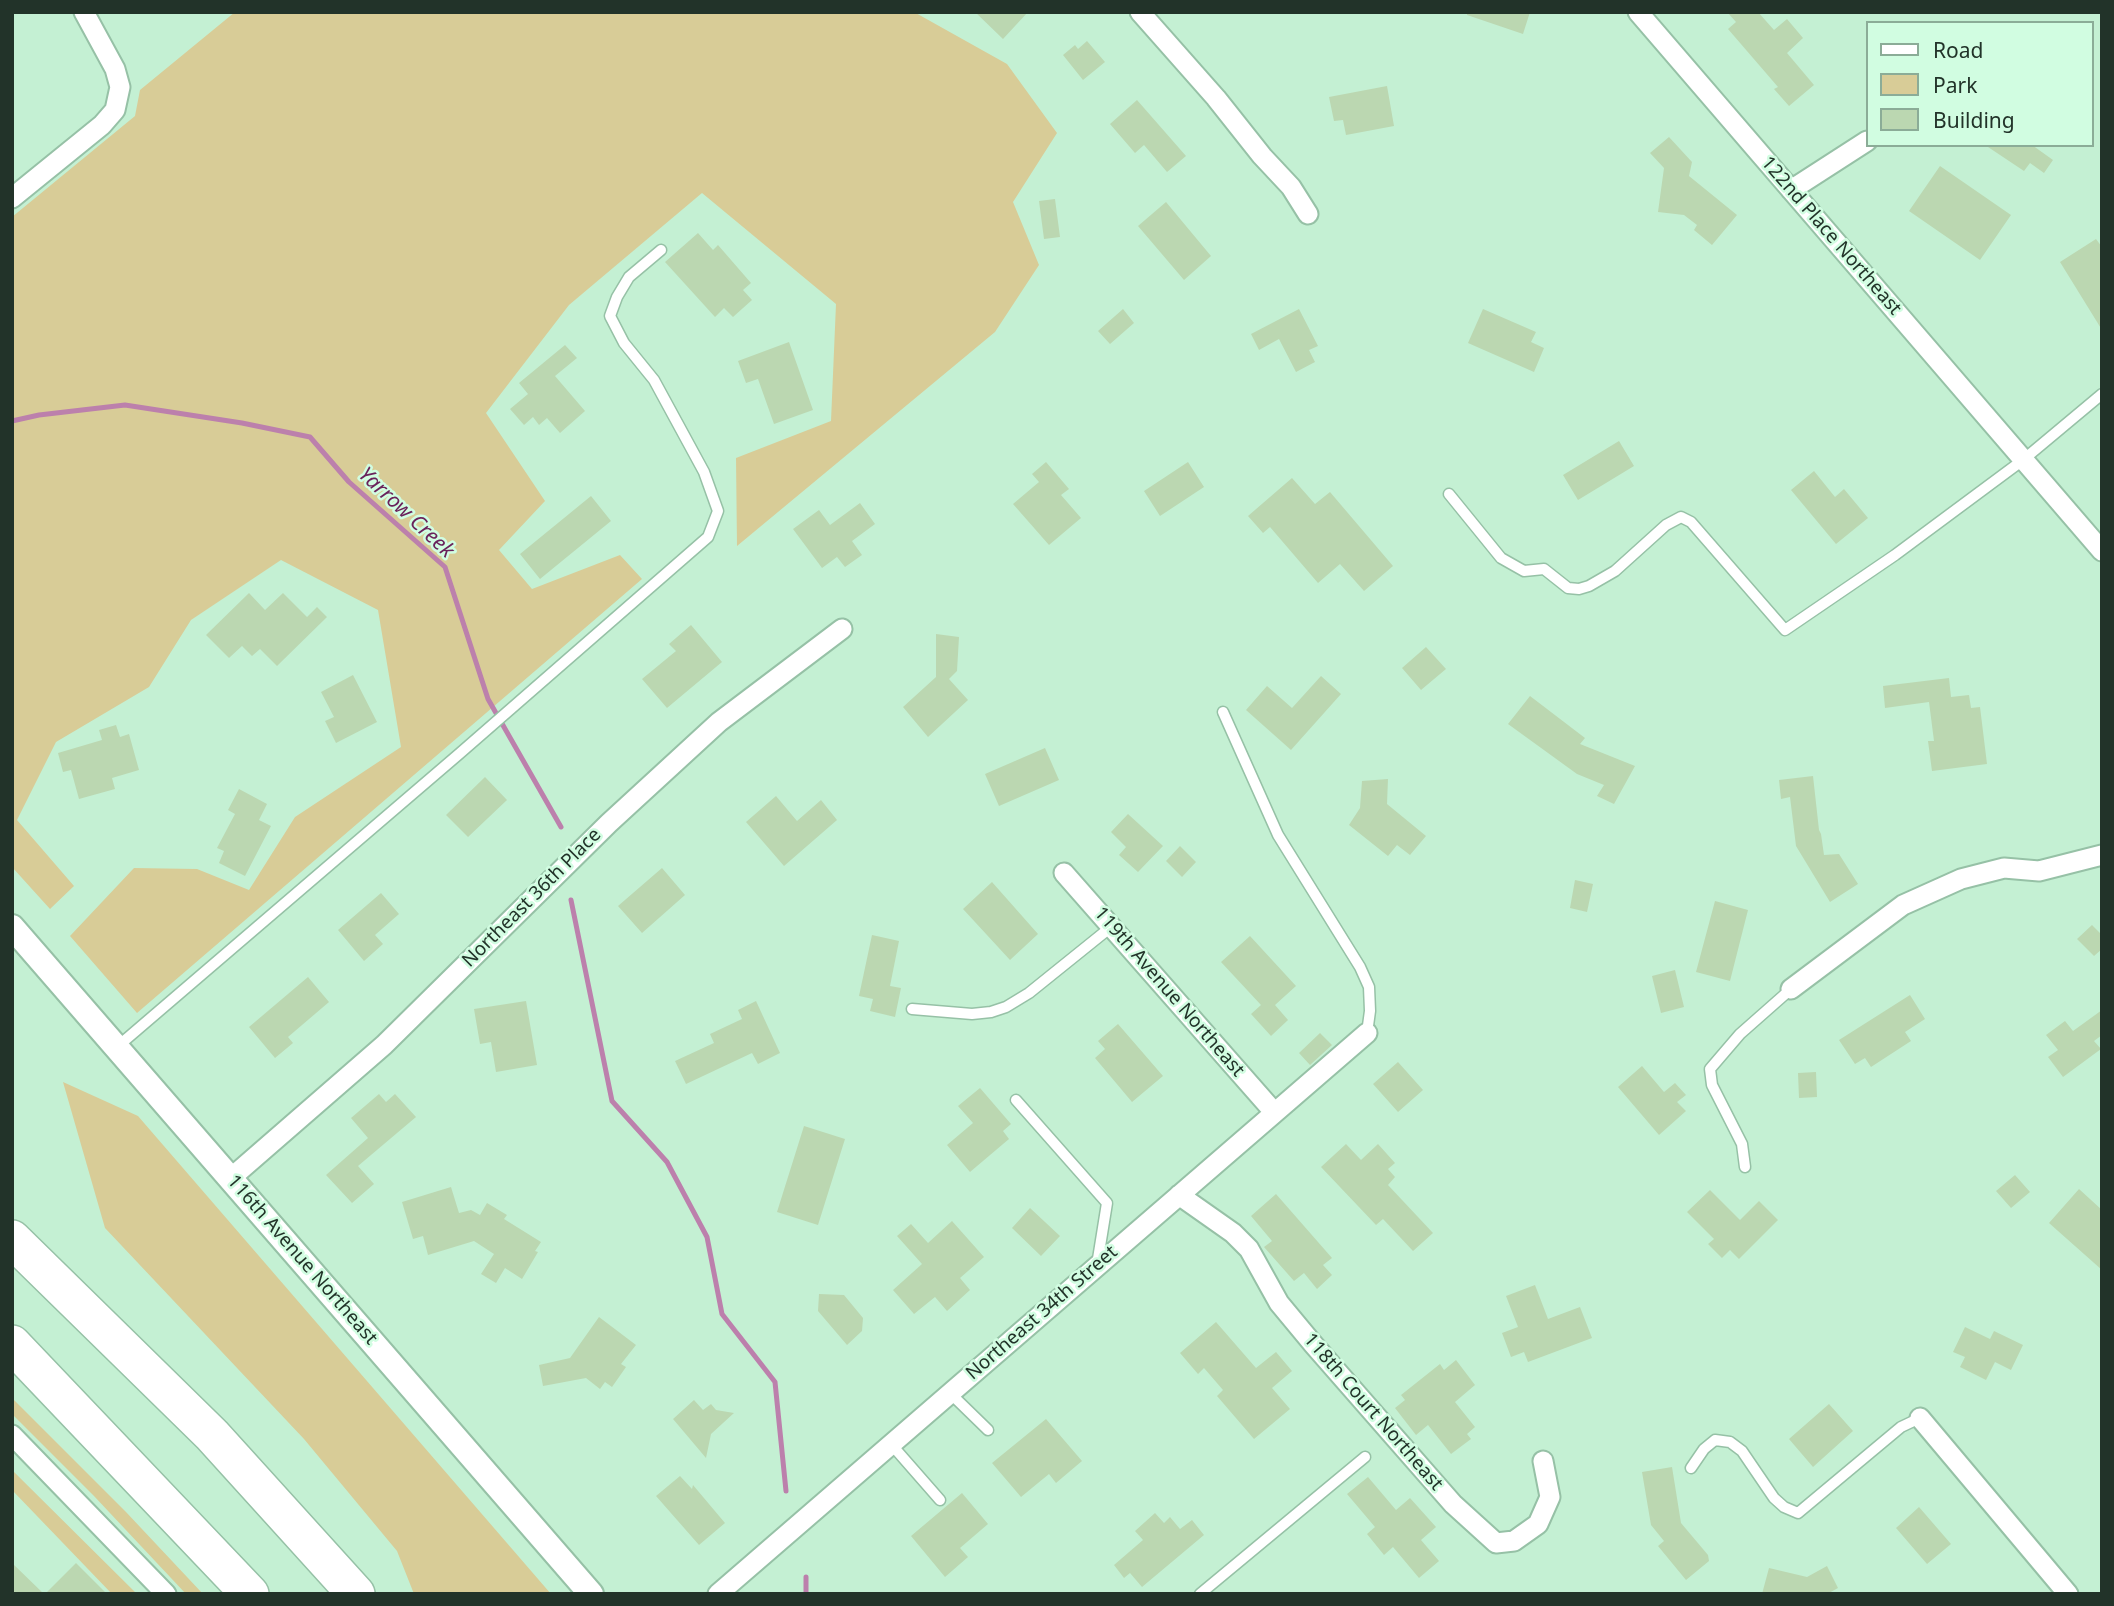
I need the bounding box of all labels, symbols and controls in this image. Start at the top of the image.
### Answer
legend [1866,21,2093,147]
text: Road [1933,36,1983,64]
text: Park [1933,71,1977,99]
text: Building [1933,106,2015,134]
street label: 122nd Place Northeast [1756,152,1906,320]
water label: Yarrow Creek [353,462,459,564]
street label: Northeast 36th Place [458,824,606,972]
street label: 119th Avenue Northeast [1089,902,1249,1082]
street label: 116th Avenue Northeast [222,1170,382,1350]
street label: Northeast 34th Street [962,1241,1122,1385]
street label: 118th Court Northeast [1299,1329,1447,1495]

